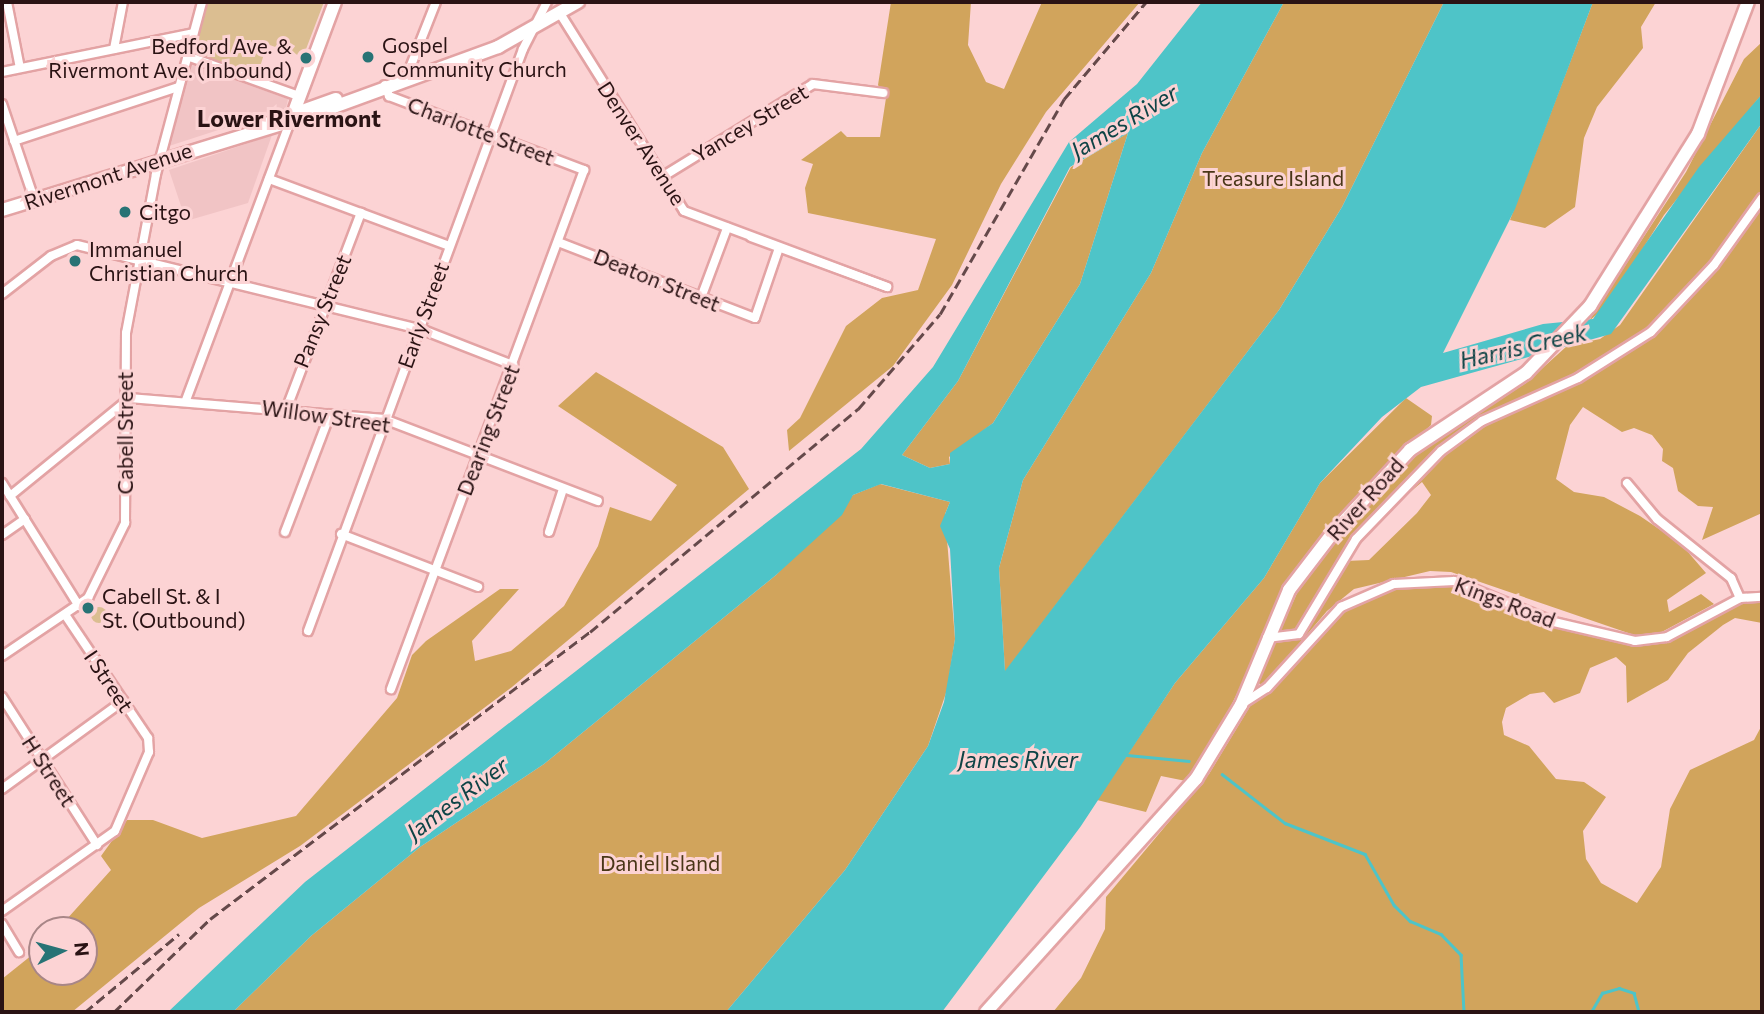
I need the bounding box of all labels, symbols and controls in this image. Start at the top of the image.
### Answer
place label: Gospel Community Church [382,32,567,82]
place label: Bedford Ave. & Rivermont Ave. (Inbound) [48,33,292,83]
marker: Gospel Community Church [360,49,376,65]
marker: Bedford Ave. & Rivermont Ave. (Inbound) [298,50,314,66]
street label: Denver Avenue [593,76,691,210]
water label: James River [1065,78,1183,164]
street label: Yancey Street [688,79,812,167]
street label: Charlotte Street [404,91,558,171]
district label: Lower Rivermont [197,104,381,132]
street label: Rivermont Avenue [21,137,195,215]
park label: Treasure Island [1202,165,1344,191]
place label: Citgo [139,199,191,225]
marker: Citgo [117,204,133,220]
place label: Immanuel Christian Church [89,236,248,286]
street label: Deaton Street [590,243,724,317]
street label: Pansy Street [288,251,356,371]
marker: Immanuel Christian Church [67,253,83,269]
street label: Early Street [392,258,454,372]
water label: Harris Creek [1457,318,1589,374]
street label: Dearing Street [451,361,525,499]
street label: Cabell Street [112,372,138,494]
street label: Willow Street [260,394,392,438]
street label: River Road [1321,453,1409,545]
street label: Kings Road [1451,571,1559,633]
place label: Cabell St. & I St. (Outbound) [102,583,245,633]
marker: Cabell St. & I St. (Outbound) [80,600,96,616]
street label: I Street [79,645,139,717]
street label: H Street [17,731,81,811]
water label: James River [958,745,1078,773]
water label: James River [401,751,513,845]
park label: Daniel Island [600,850,720,876]
north arrow [28,916,98,986]
text: N [70,941,95,957]

